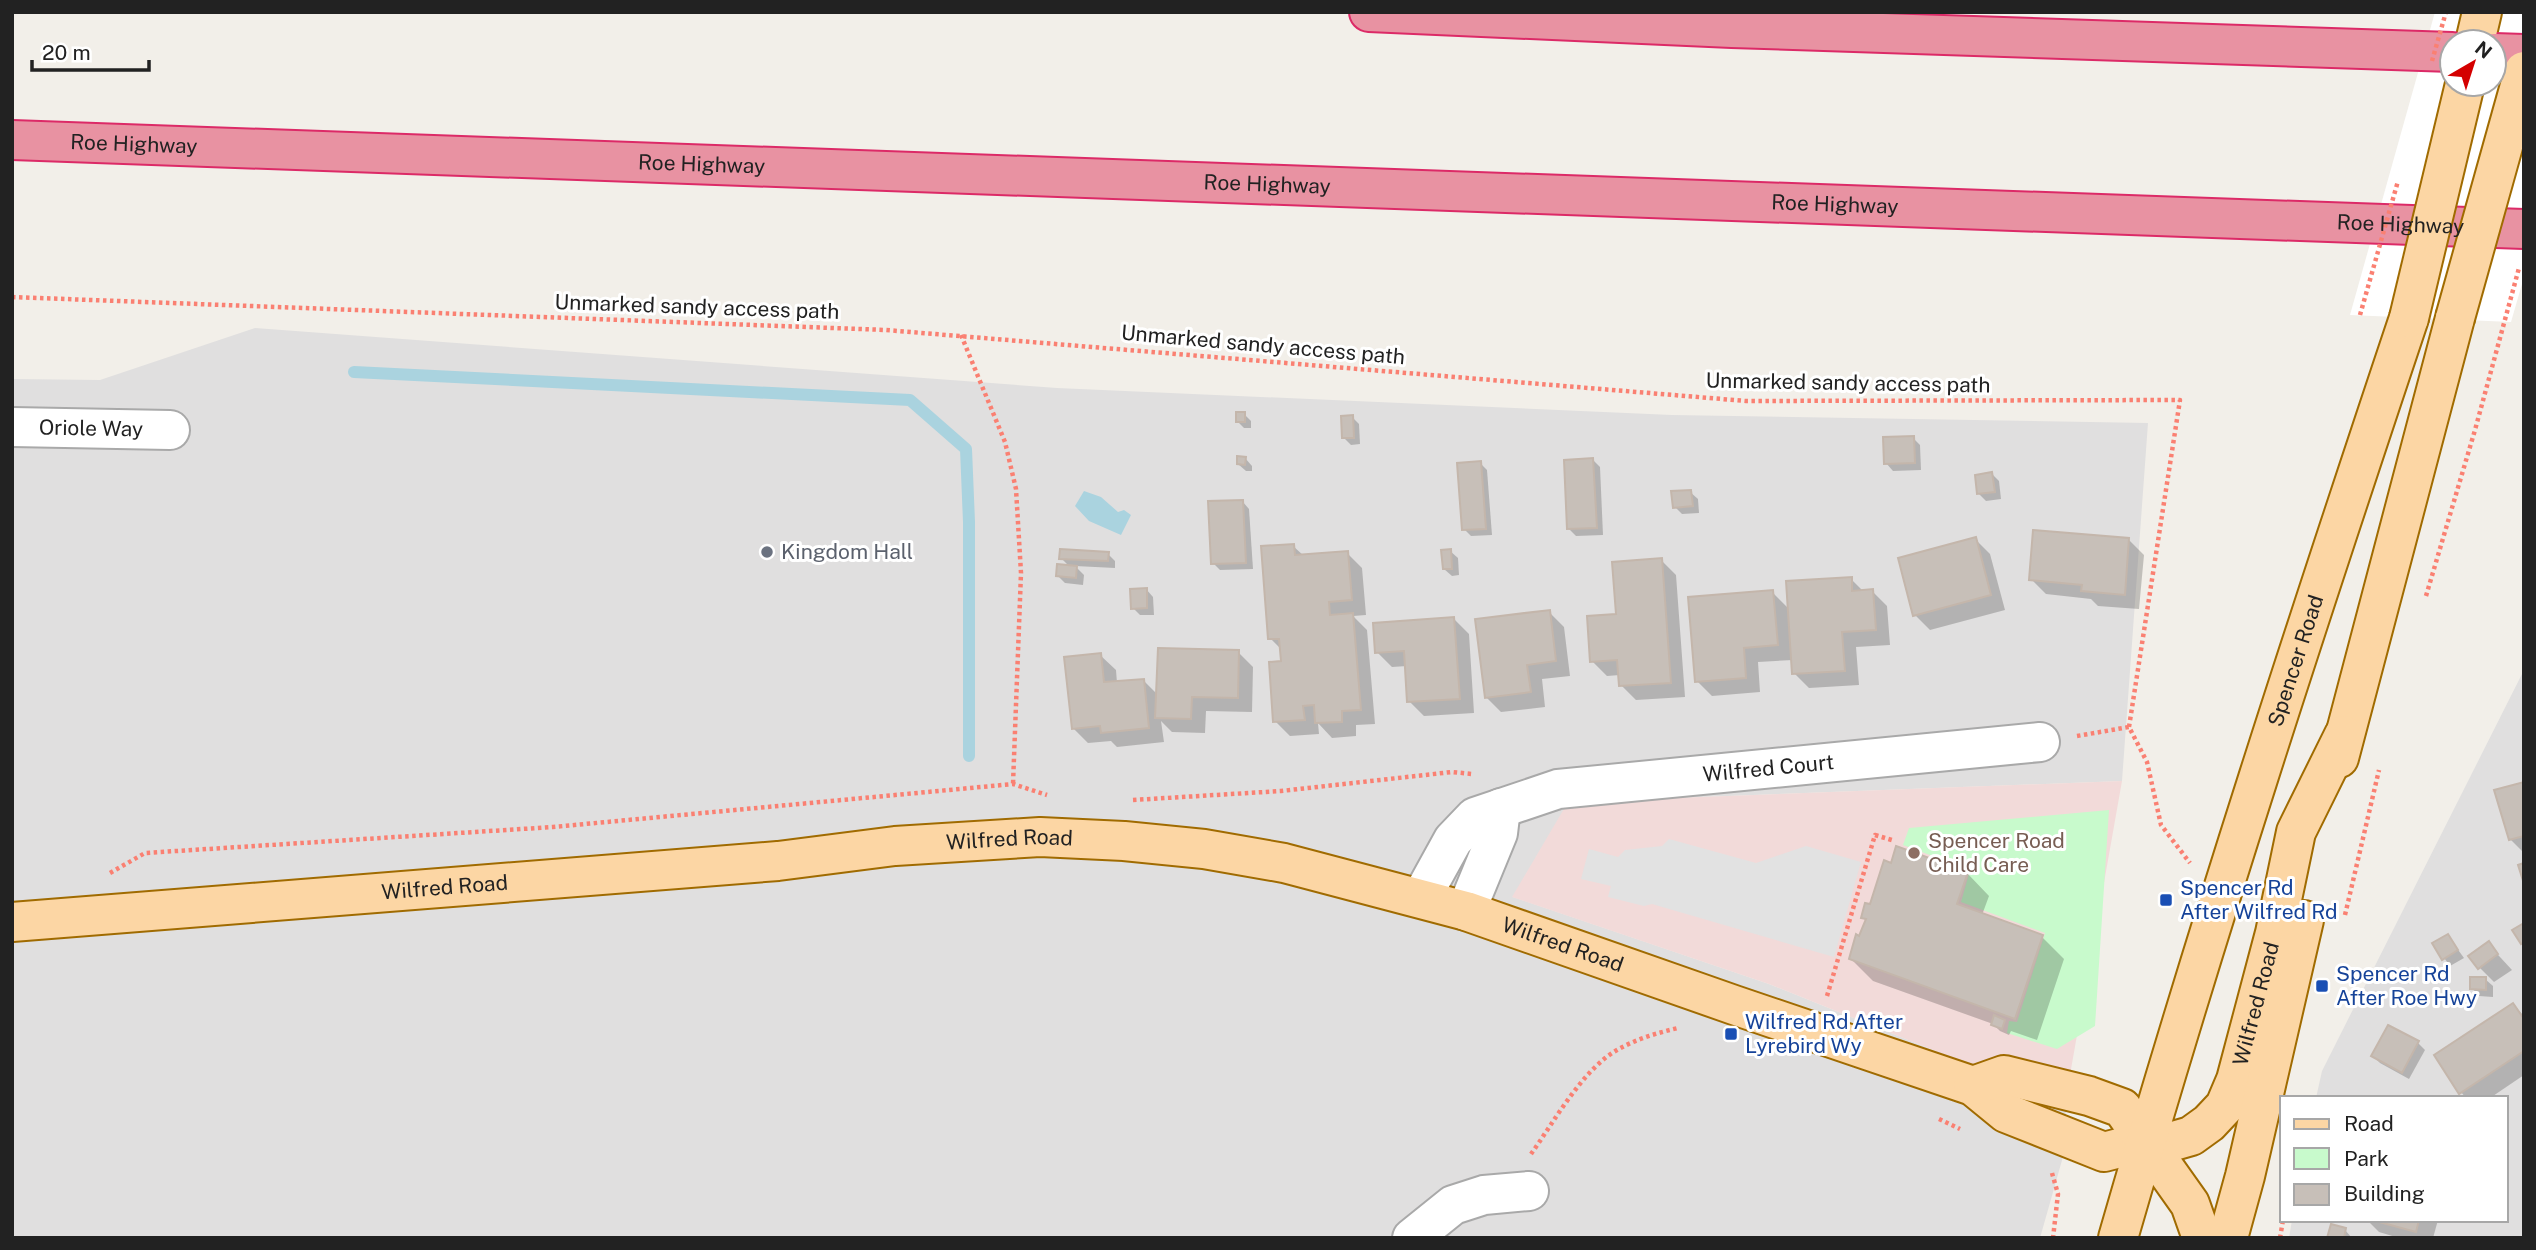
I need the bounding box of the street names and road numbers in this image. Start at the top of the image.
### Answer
street label: Roe Highway [70,129,198,159]
street label: Roe Highway [637,149,766,179]
street label: Roe Highway [1203,169,1331,199]
street label: Roe Highway [1771,189,1899,219]
street label: Roe Highway [2336,209,2465,239]
street label: Unmarked sandy access path [554,289,840,324]
street label: Unmarked sandy access path [1120,320,1406,369]
street label: Unmarked sandy access path [1705,368,1991,397]
street label: Oriole Way [39,415,143,441]
street label: Spencer Road [2262,592,2328,730]
street label: Wilfred Court [1701,749,1835,787]
street label: Wilfred Road [945,824,1073,855]
street label: Wilfred Road [380,870,509,905]
street label: Wilfred Road [1499,912,1627,977]
street label: Wilfred Road [2227,939,2284,1068]

